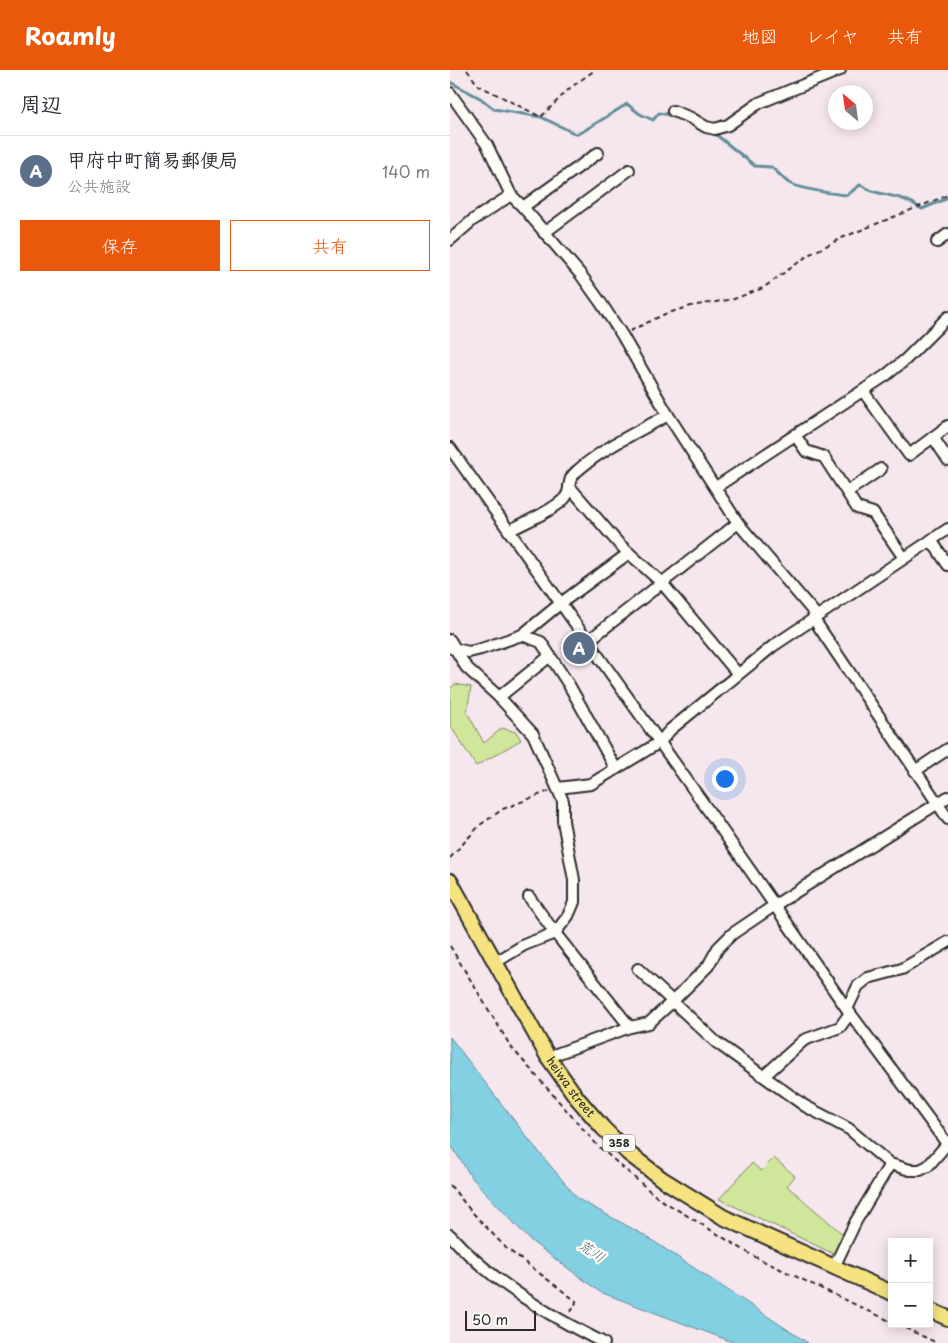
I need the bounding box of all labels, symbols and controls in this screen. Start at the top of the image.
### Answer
text: Roamly [25,17,116,53]
text: 地図 [742,22,778,49]
text: レイヤ [806,22,859,49]
text: 共有 [887,22,923,49]
north arrow [828,85,873,130]
text: 周辺 [20,87,62,119]
text: 甲府中町簡易郵便局 [67,145,238,173]
text: A [30,159,42,183]
text: 140 m [382,159,430,183]
text: 公共施設 [67,173,131,197]
button: 保存 [20,220,220,271]
button: 共有 [230,220,430,271]
pin: A [563,629,595,667]
your location [712,766,738,792]
street label: heiwa street [542,1053,600,1121]
road number: 358 [603,1134,635,1152]
water label: 荒川 [575,1234,610,1267]
map controls [888,1238,933,1328]
button: + [888,1238,933,1283]
button: − [888,1283,933,1328]
scale bar [465,1308,536,1331]
text: 50 m [472,1309,508,1330]

